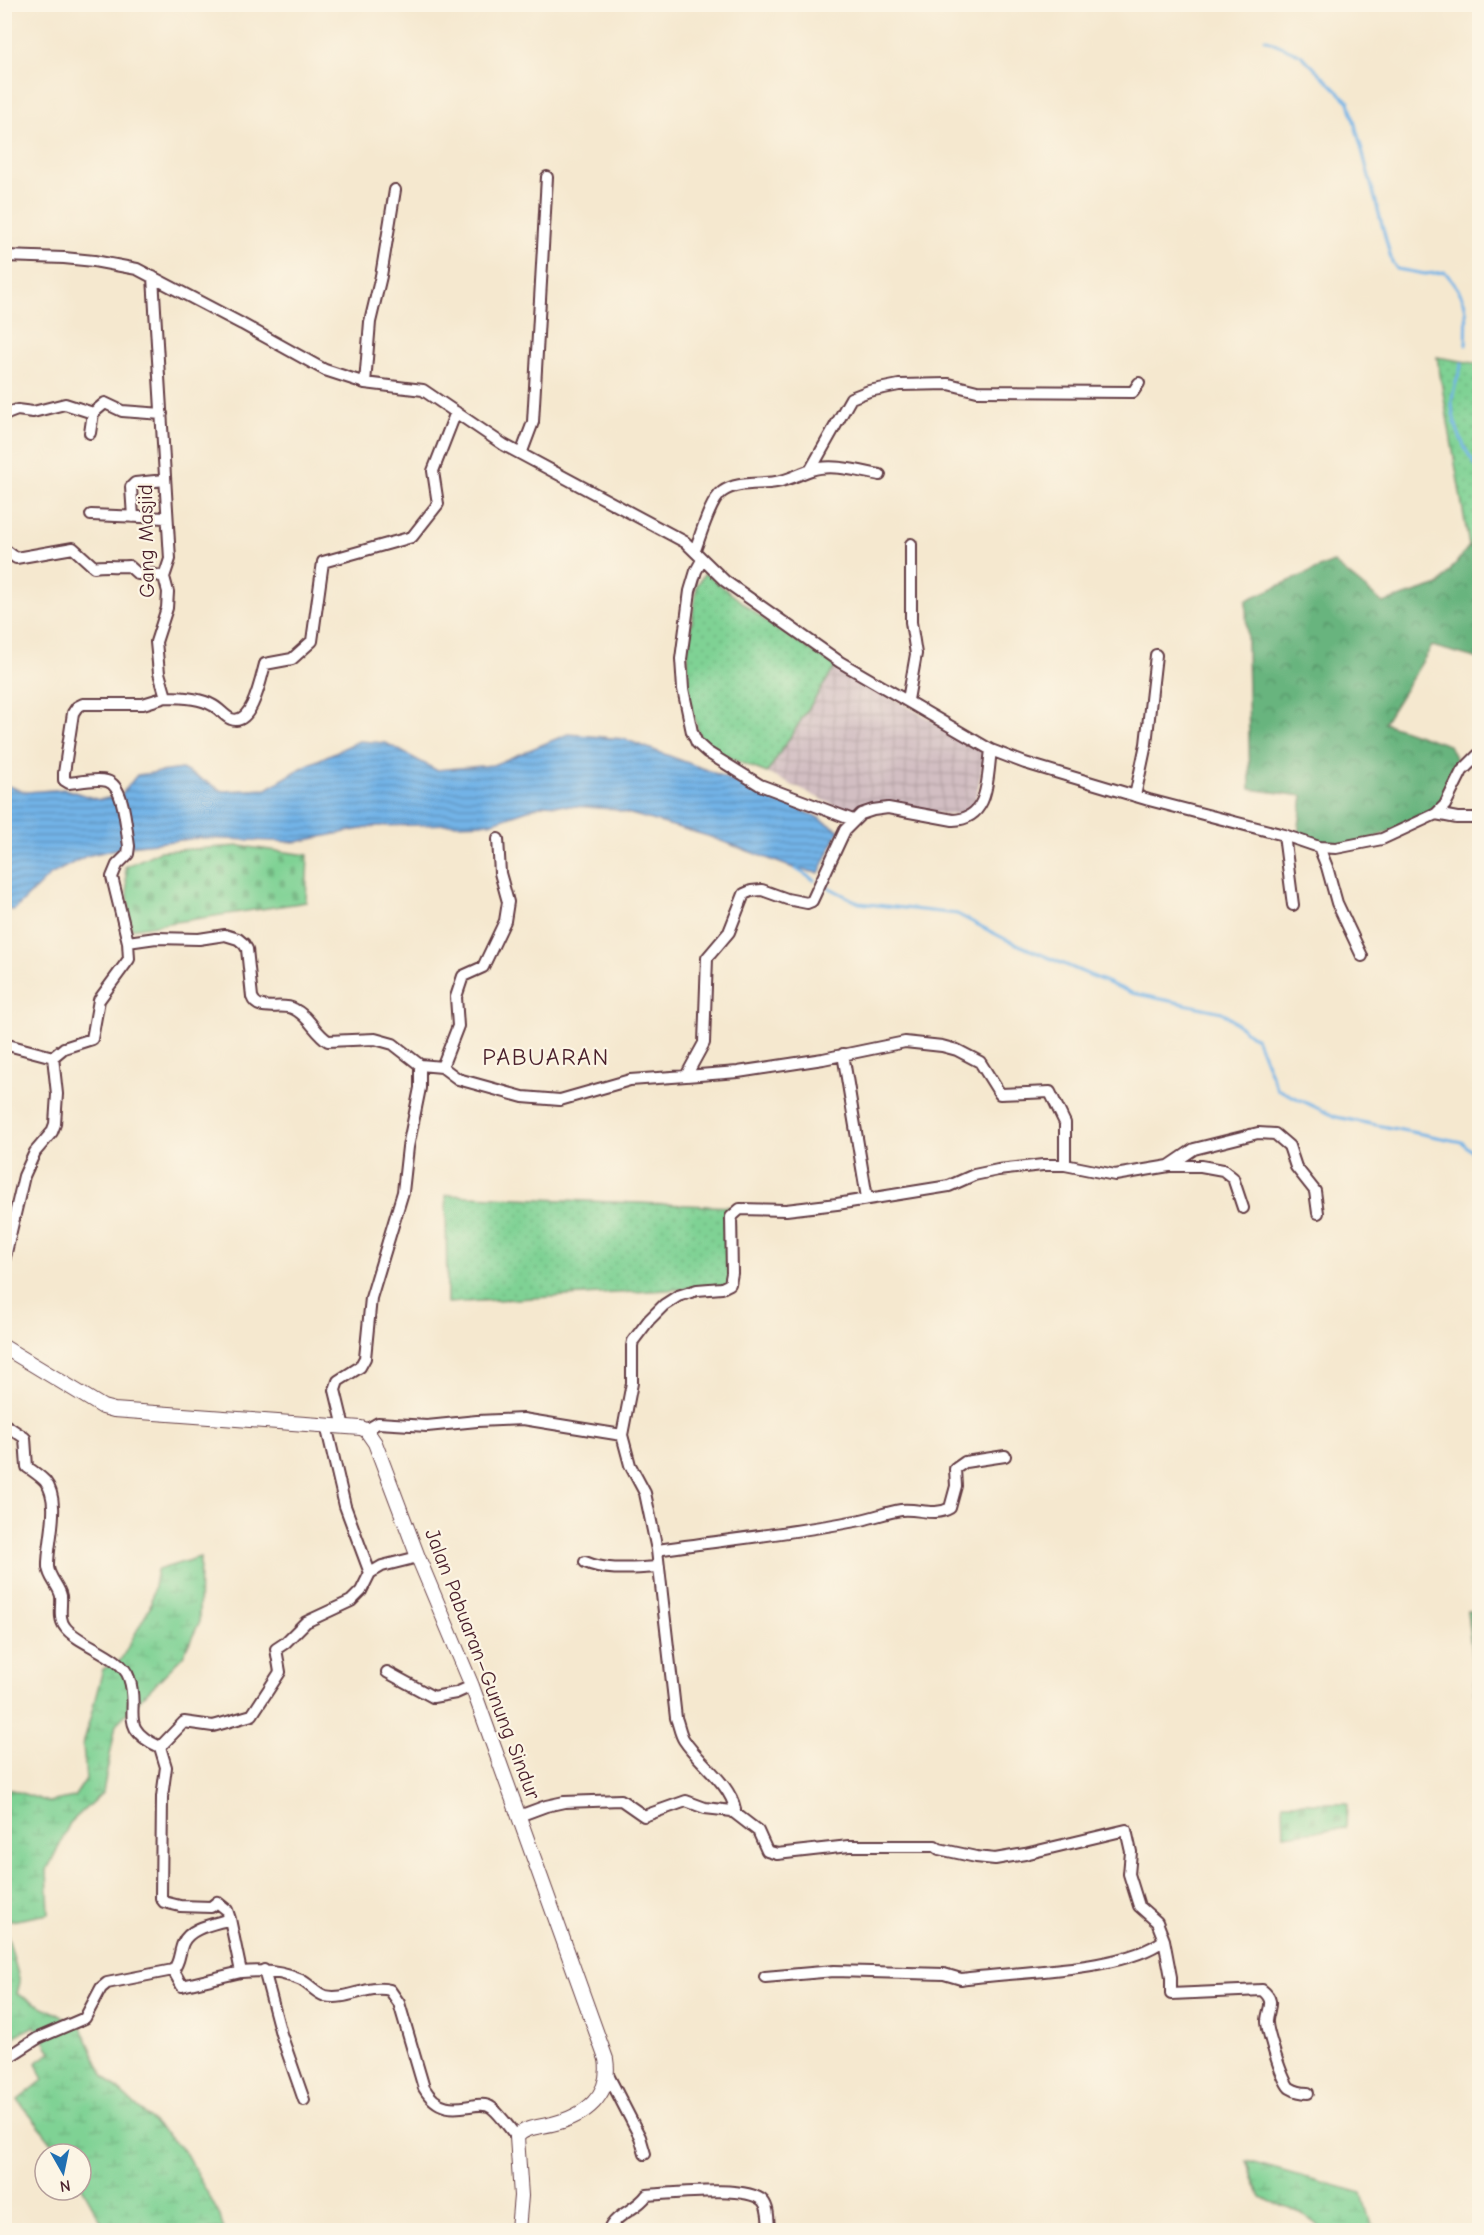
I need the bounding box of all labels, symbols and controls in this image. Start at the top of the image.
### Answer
street label: Gang Masjid [133,484,159,598]
district label: PABUARAN [482,1043,610,1071]
street label: Jalan Pabuaran–Gunung Sindur [420,1525,546,1803]
north arrow [33,2142,93,2202]
text: N [59,2176,72,2196]

